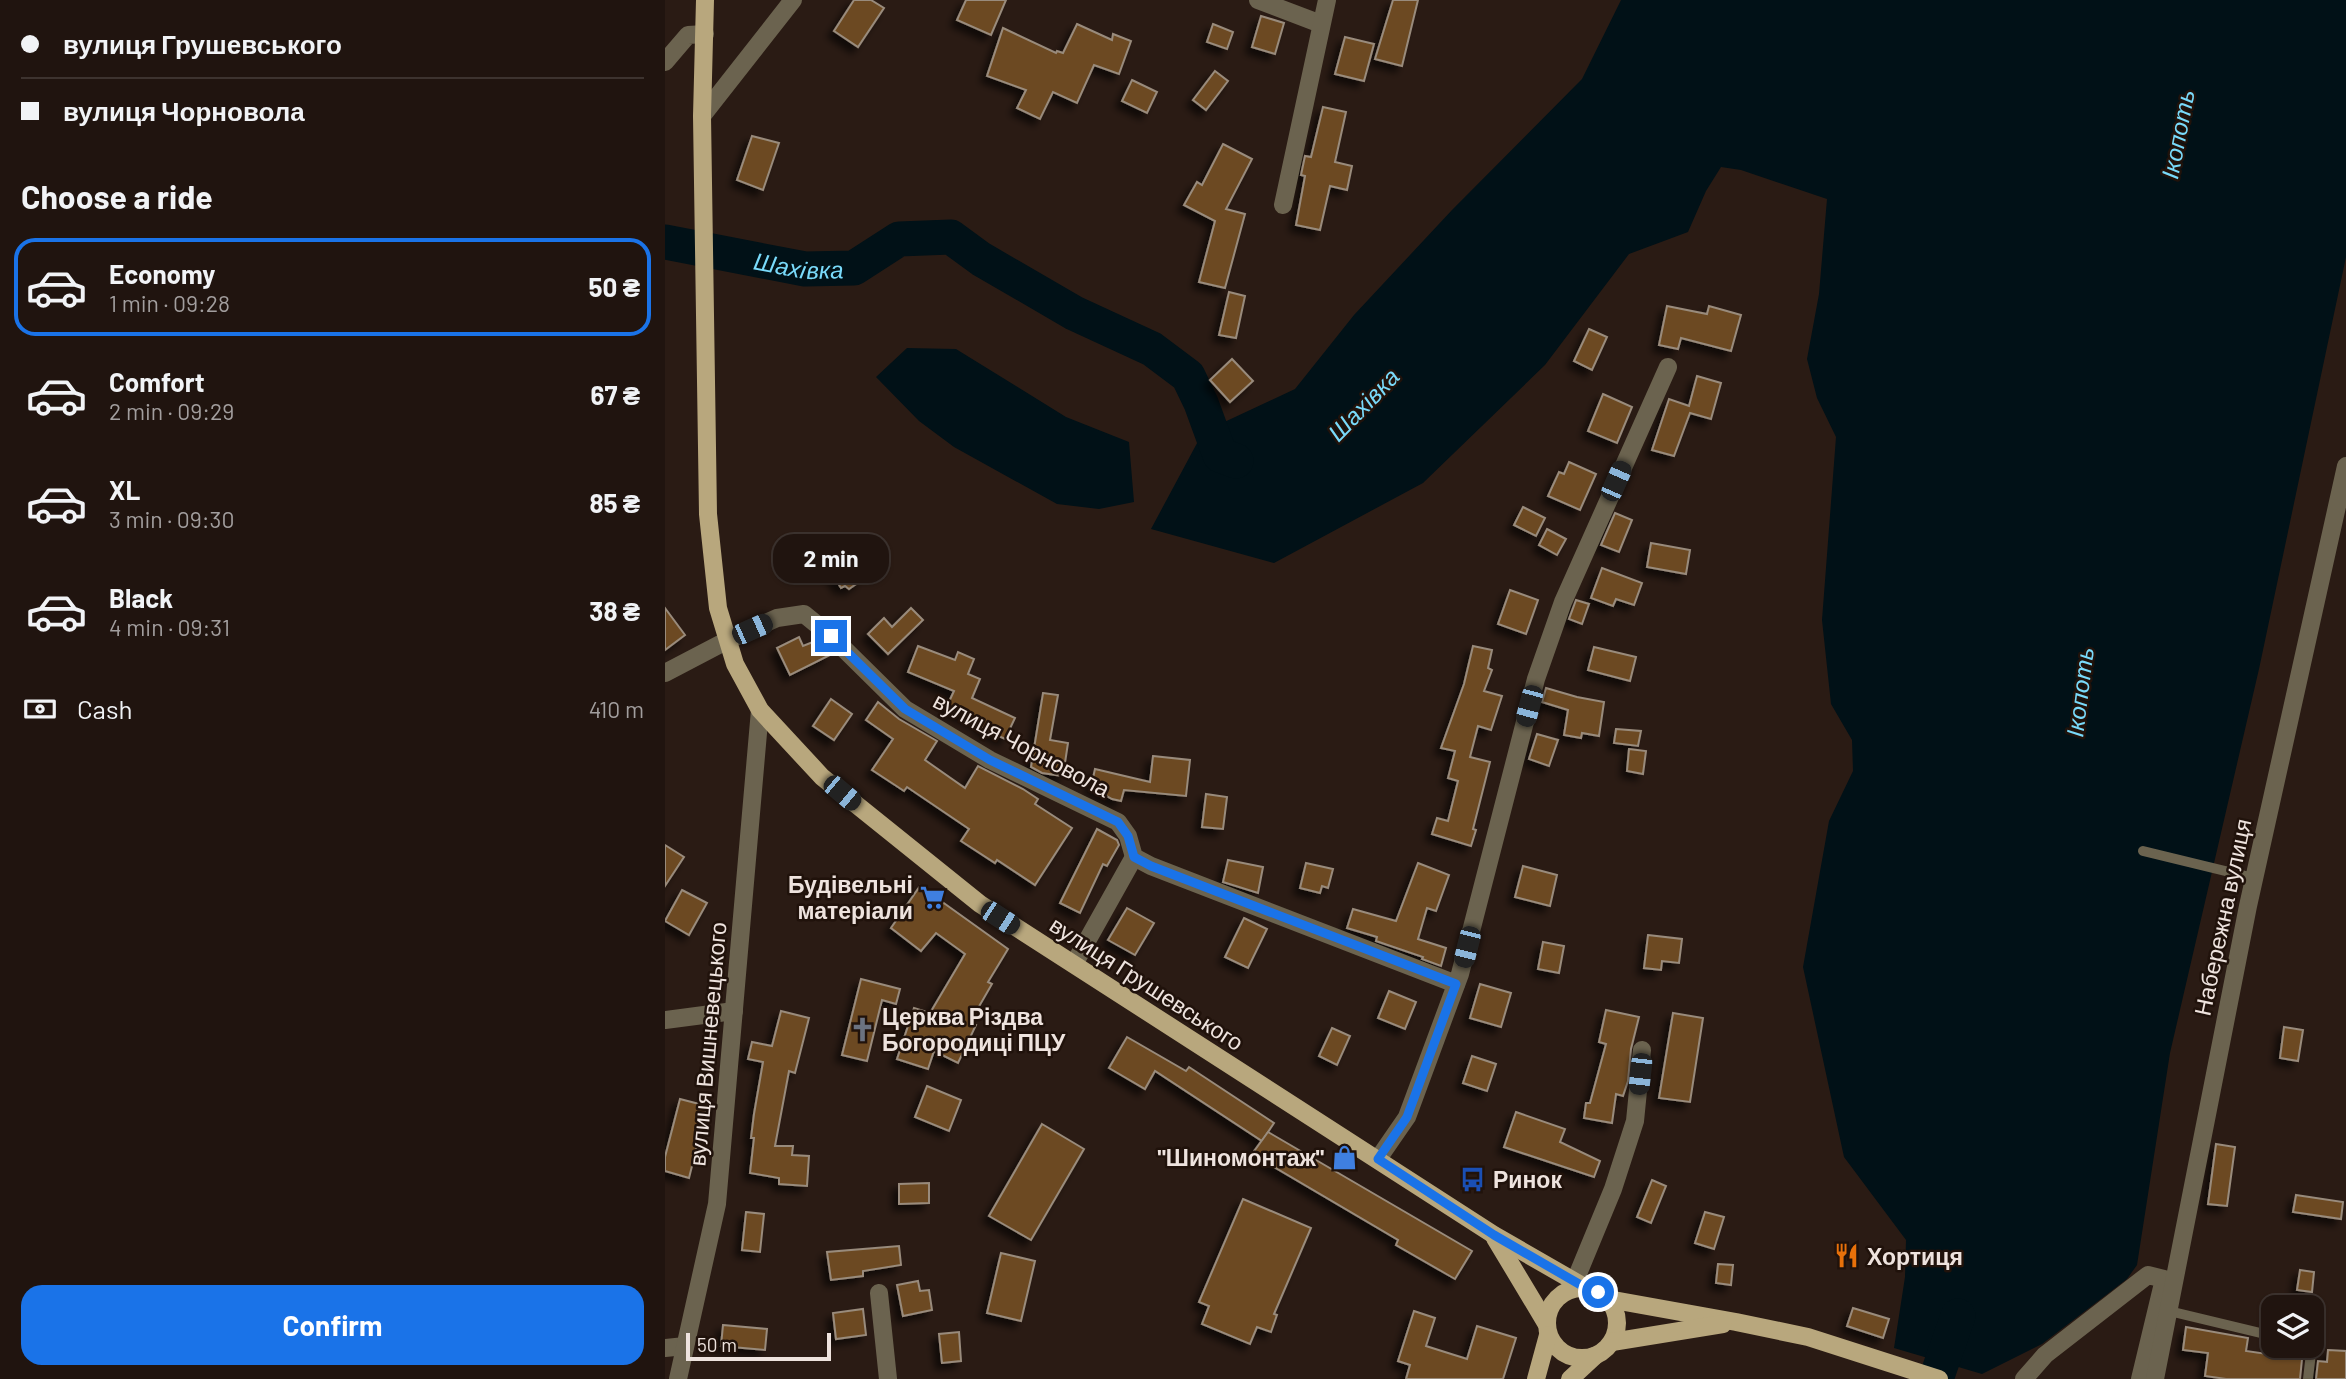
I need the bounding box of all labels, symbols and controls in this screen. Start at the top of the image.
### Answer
text: вулиця Грушевського [63,28,342,59]
water label: Ікопоть [2154,87,2200,181]
text: вулиця Чорновола [63,95,305,126]
text: Choose a ride [21,177,213,215]
water label: Шахівка [752,245,844,284]
icon: car [25,256,88,319]
text: Economy [109,258,215,289]
text: 50 ₴ [589,271,640,302]
text: 1 min · 09:28 [109,289,230,317]
water label: Шахівка [1321,362,1405,446]
icon: car [25,364,88,427]
text: Comfort [109,366,205,397]
text: 67 ₴ [591,379,640,410]
text: 2 min · 09:29 [109,397,234,425]
car [1598,458,1635,504]
icon: car [25,472,88,535]
text: XL [109,474,140,505]
text: 85 ₴ [589,487,640,518]
text: 3 min · 09:30 [109,505,234,533]
callout: 2 min [773,534,889,584]
text: 2 min [803,544,859,572]
icon: car [25,580,88,643]
text: Black [109,582,173,613]
text: 38 ₴ [589,595,640,626]
car [729,611,776,647]
text: 4 min · 09:31 [109,613,230,641]
route end [815,620,847,652]
water label: Ікопоть [2059,645,2099,739]
car [1514,683,1545,729]
street label: вулиця Чорновола [929,686,1115,802]
icon: cash [21,690,59,728]
text: Cash [77,693,132,724]
text: 410 m [589,695,644,723]
car [820,771,865,815]
street label: Набережна вулиця [2187,816,2257,1018]
place label: Будівельні матеріали [788,870,913,924]
supermarket icon: Будівельні матеріали [919,883,947,911]
car [977,898,1024,938]
street label: вулиця Грушевського [1045,910,1249,1056]
street label: вулиця Вишневецького [682,921,732,1167]
car [1452,924,1483,970]
place label: Церква Різдва Богородиці ПЦУ [882,1002,1066,1056]
church icon: Церква Різдва Богородиці ПЦУ [848,1015,876,1043]
car [1628,1052,1653,1096]
place label: "Шиномонтаж" [1158,1143,1324,1171]
shop icon: "Шиномонтаж" [1330,1143,1358,1171]
bus stop icon: Ринок [1459,1165,1487,1193]
place label: Ринок [1493,1165,1562,1193]
restaurant icon: Хортиця [1833,1242,1861,1270]
place label: Хортиця [1867,1242,1963,1270]
route start [1582,1276,1614,1308]
button: Confirm [21,1285,644,1365]
map controls [2261,1295,2324,1358]
button: layers [2261,1295,2324,1358]
scale bar [686,1330,831,1362]
text: 50 m [697,1333,737,1356]

